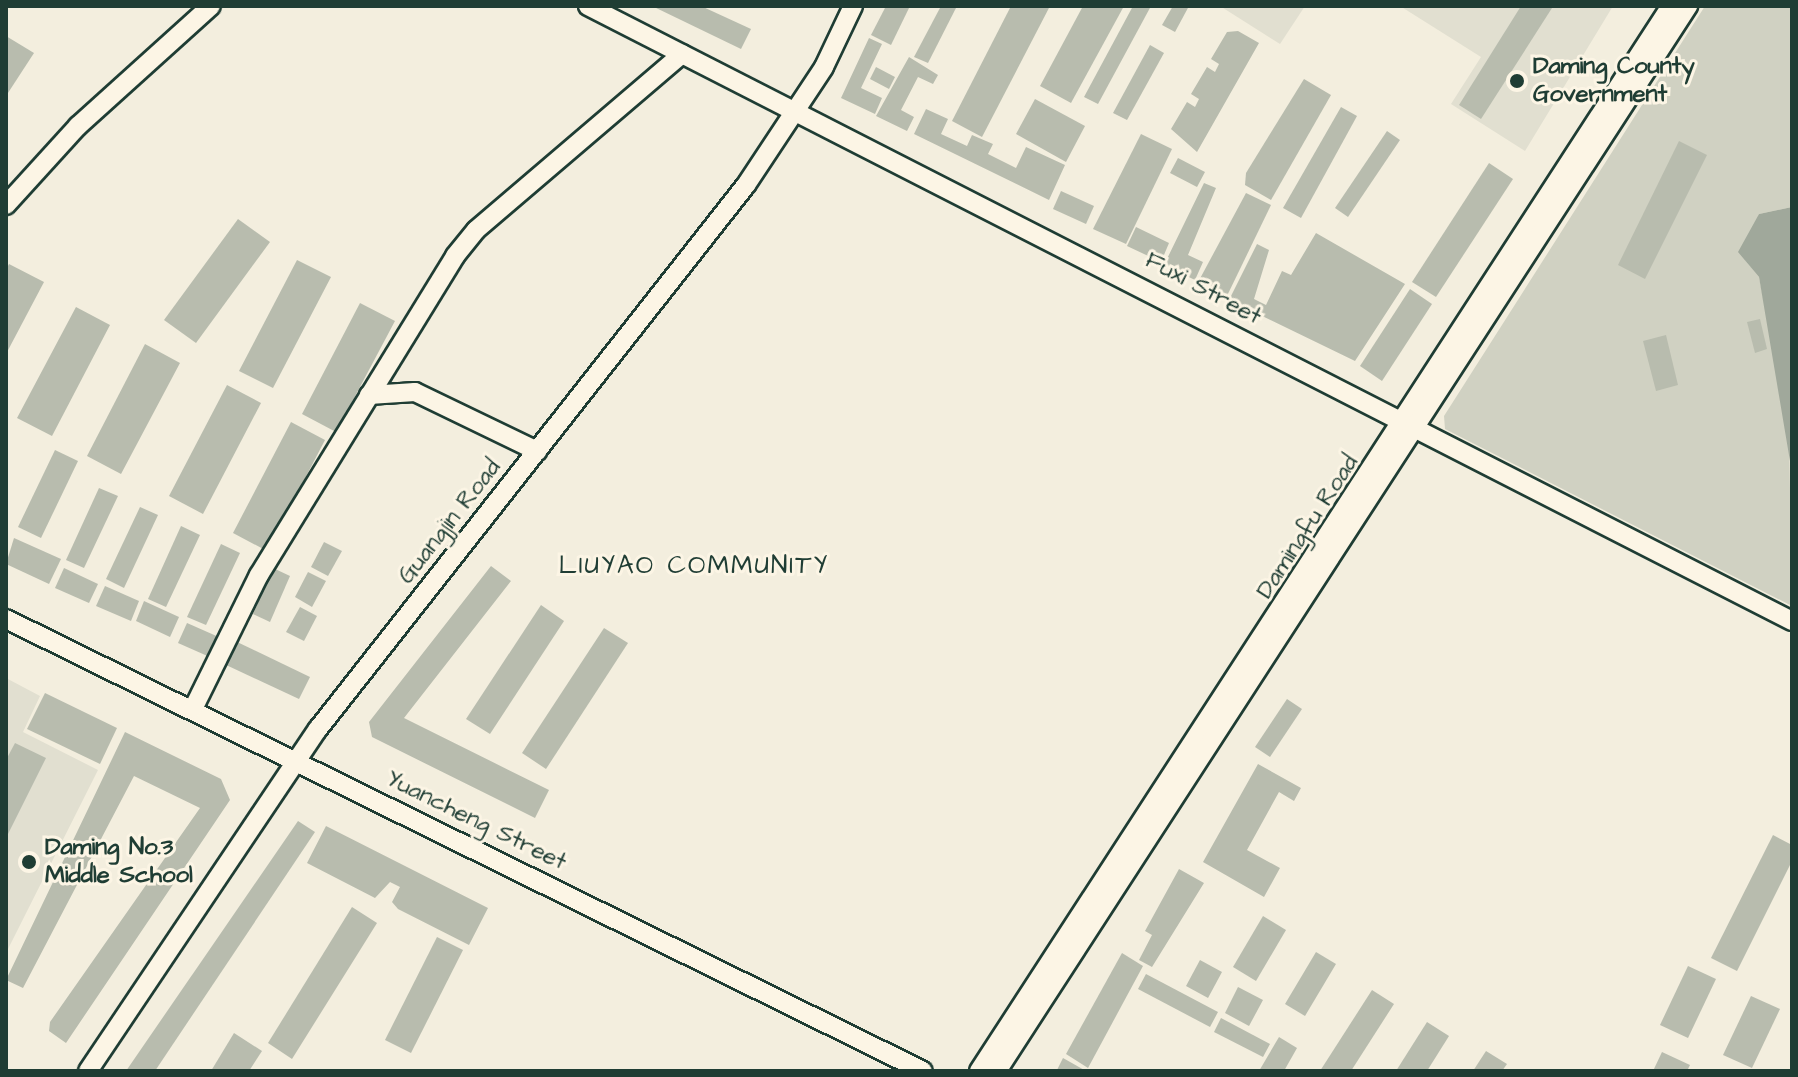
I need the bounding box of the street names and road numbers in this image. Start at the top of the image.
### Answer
street label: Fuxi Street [1140,246,1266,332]
street label: Damingfu Road [1251,450,1365,604]
street label: Guangjin Road [392,454,508,590]
street label: Yuancheng Street [381,765,571,877]

